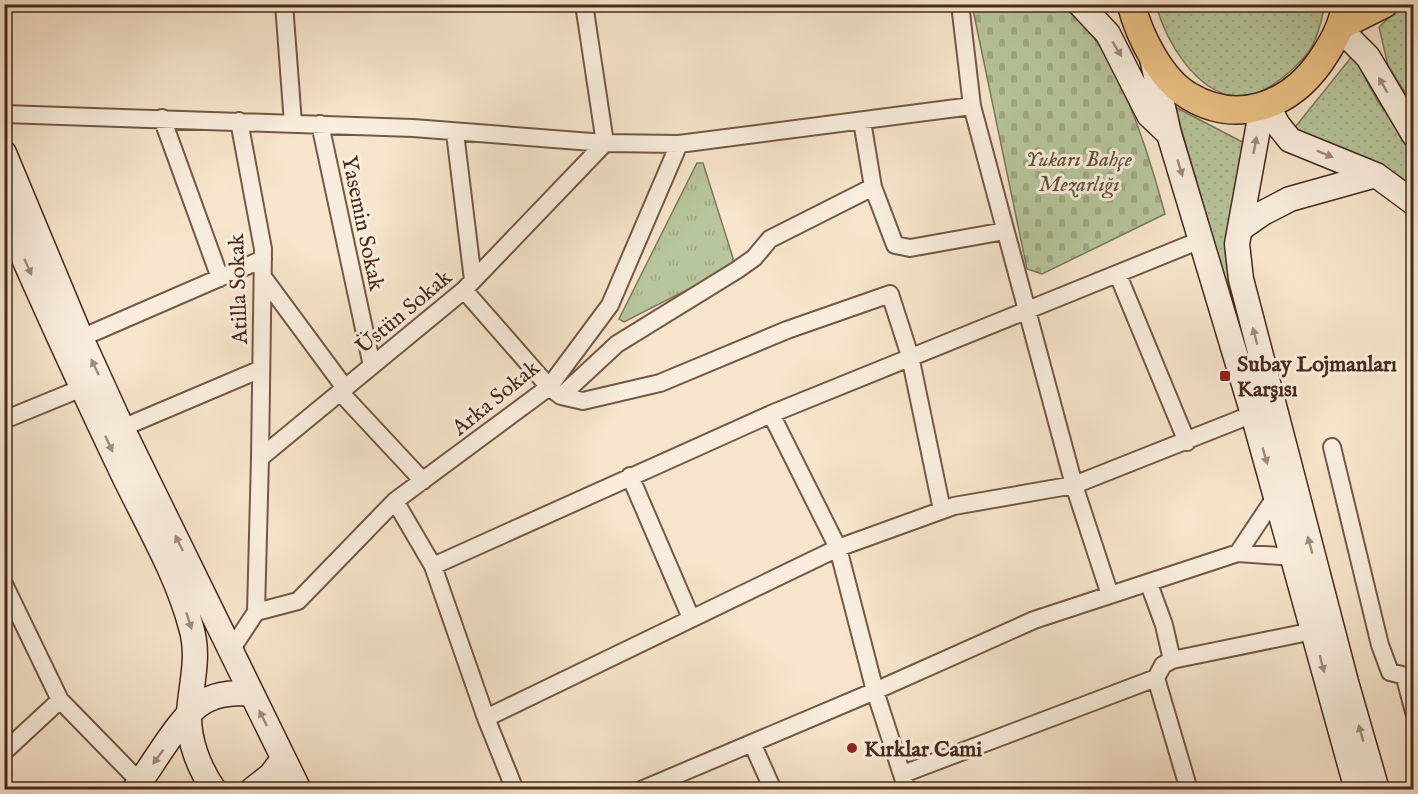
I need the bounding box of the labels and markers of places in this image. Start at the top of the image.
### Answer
place label: Subay Lojmanları Karşısı [1237,351,1397,404]
marker: Subay Lojmanları Karşısı [1218,369,1232,383]
place label: Kırklar Cami [864,736,982,764]
marker: Kırklar Cami [845,741,859,755]

